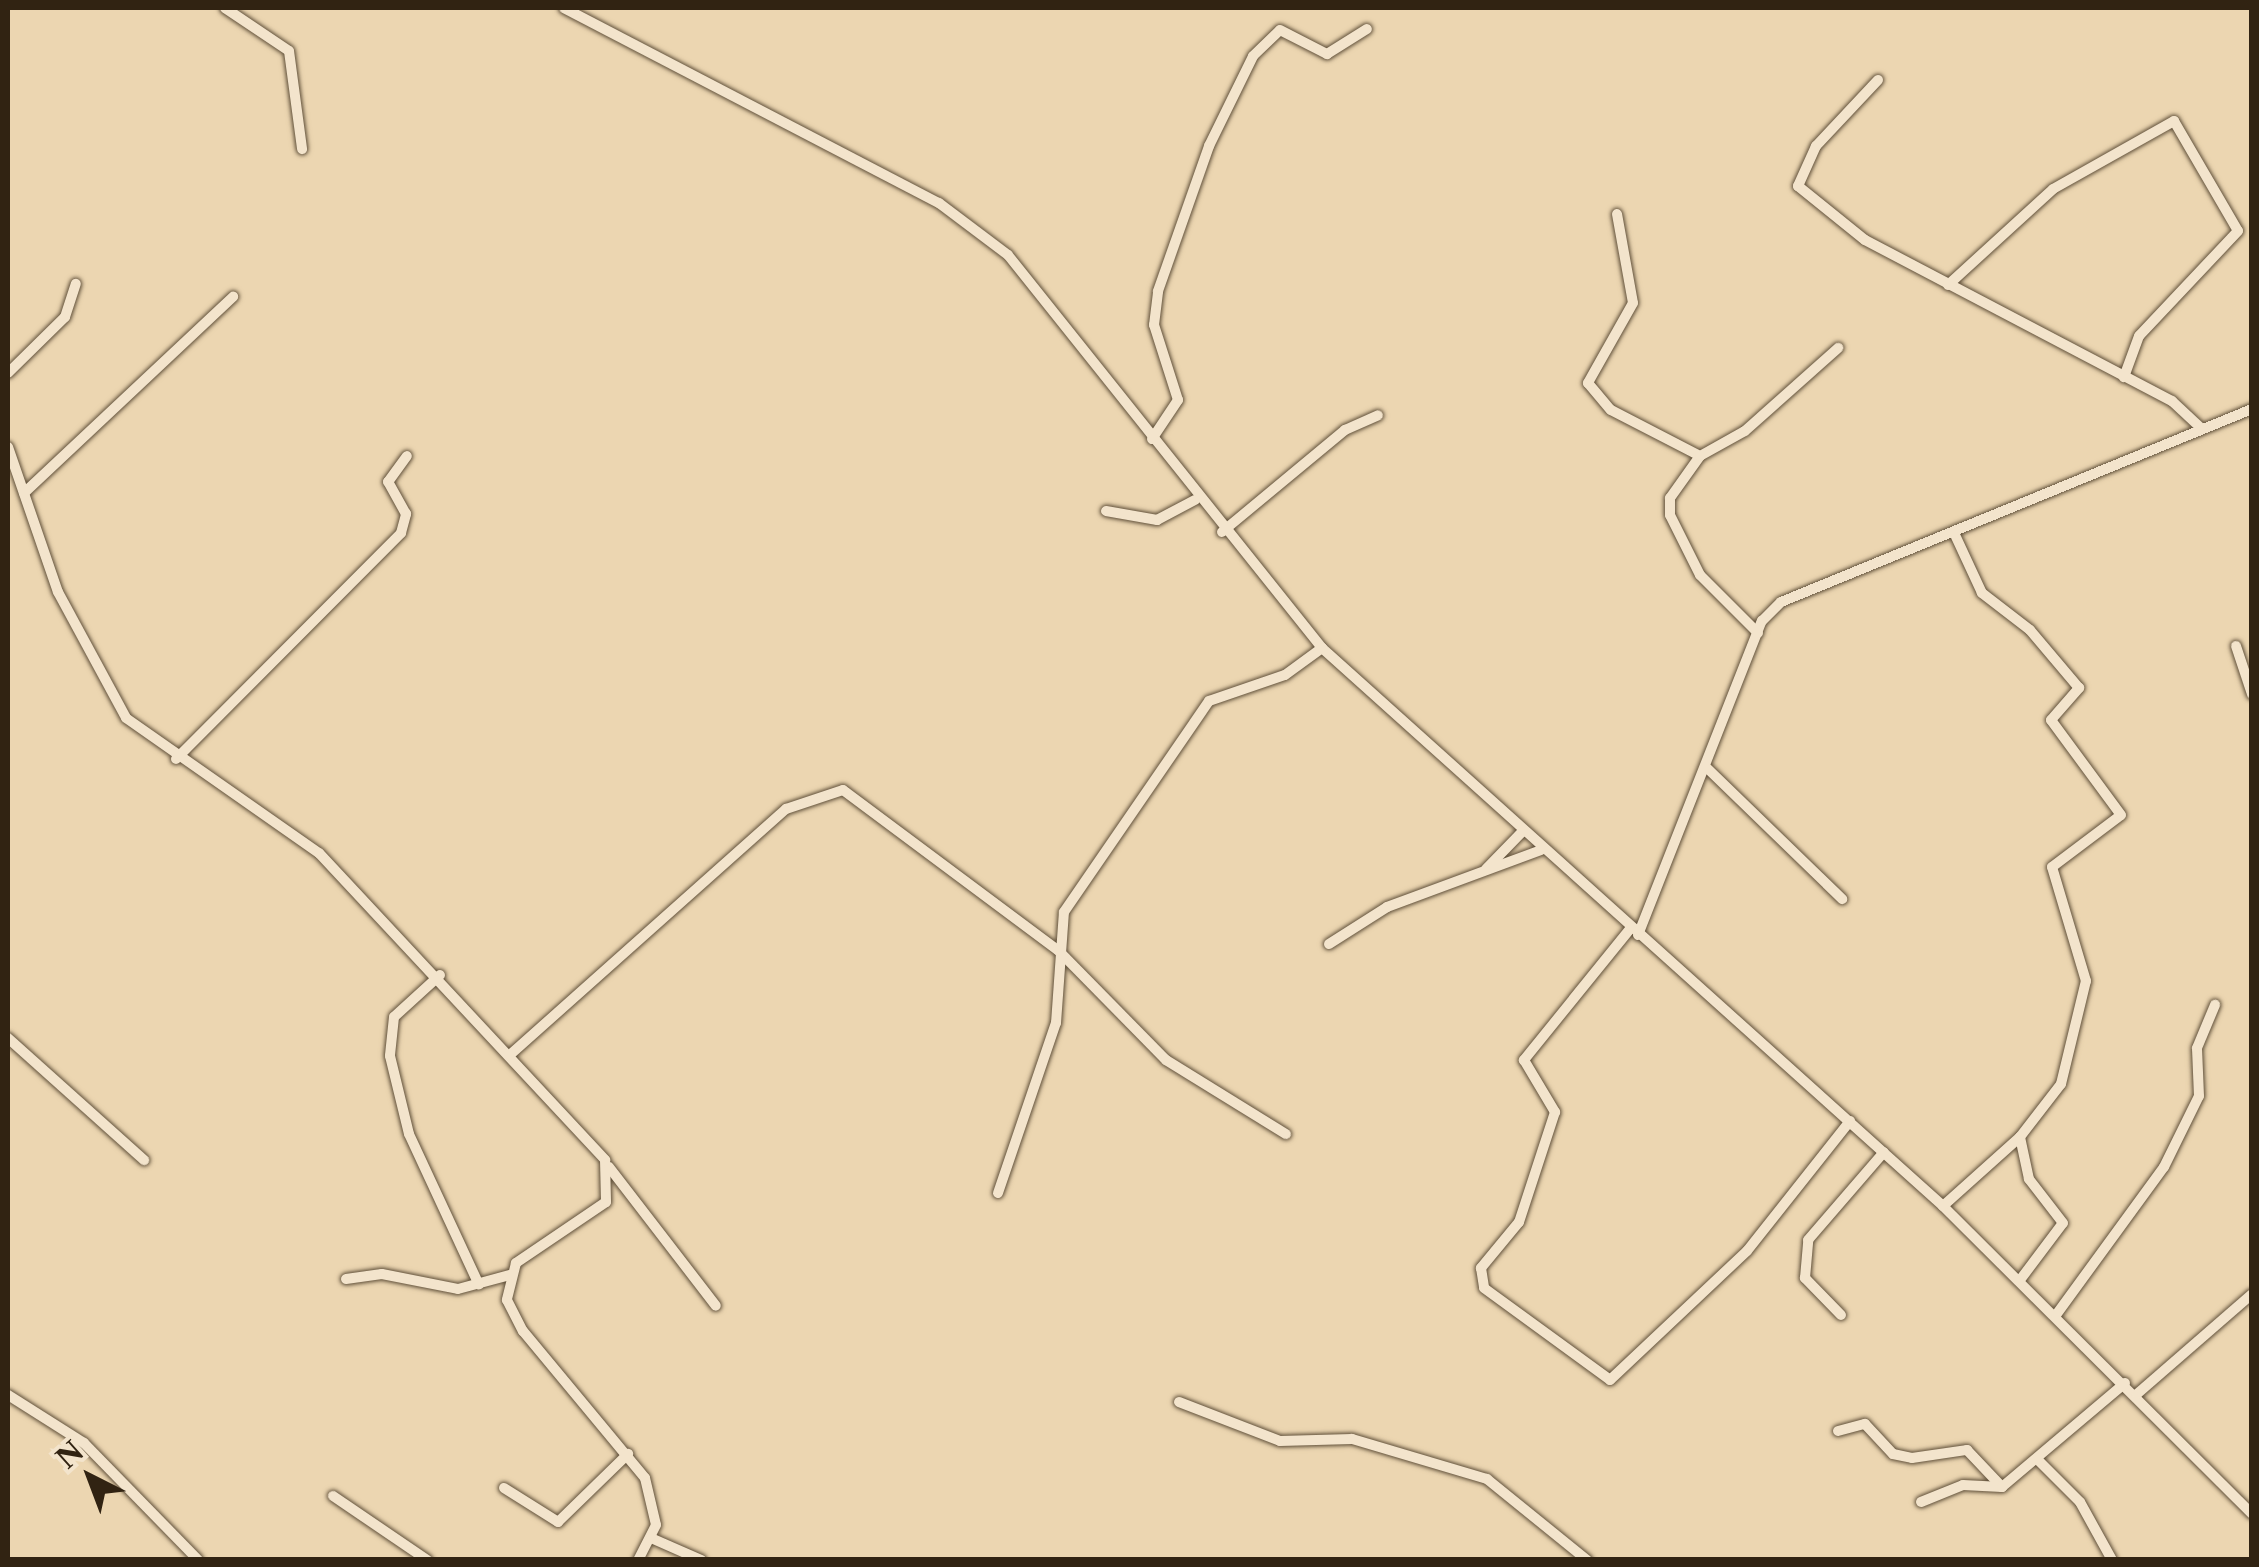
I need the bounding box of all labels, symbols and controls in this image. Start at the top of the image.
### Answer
north arrow [40,1427,140,1527]
text: N [50,1434,90,1475]

